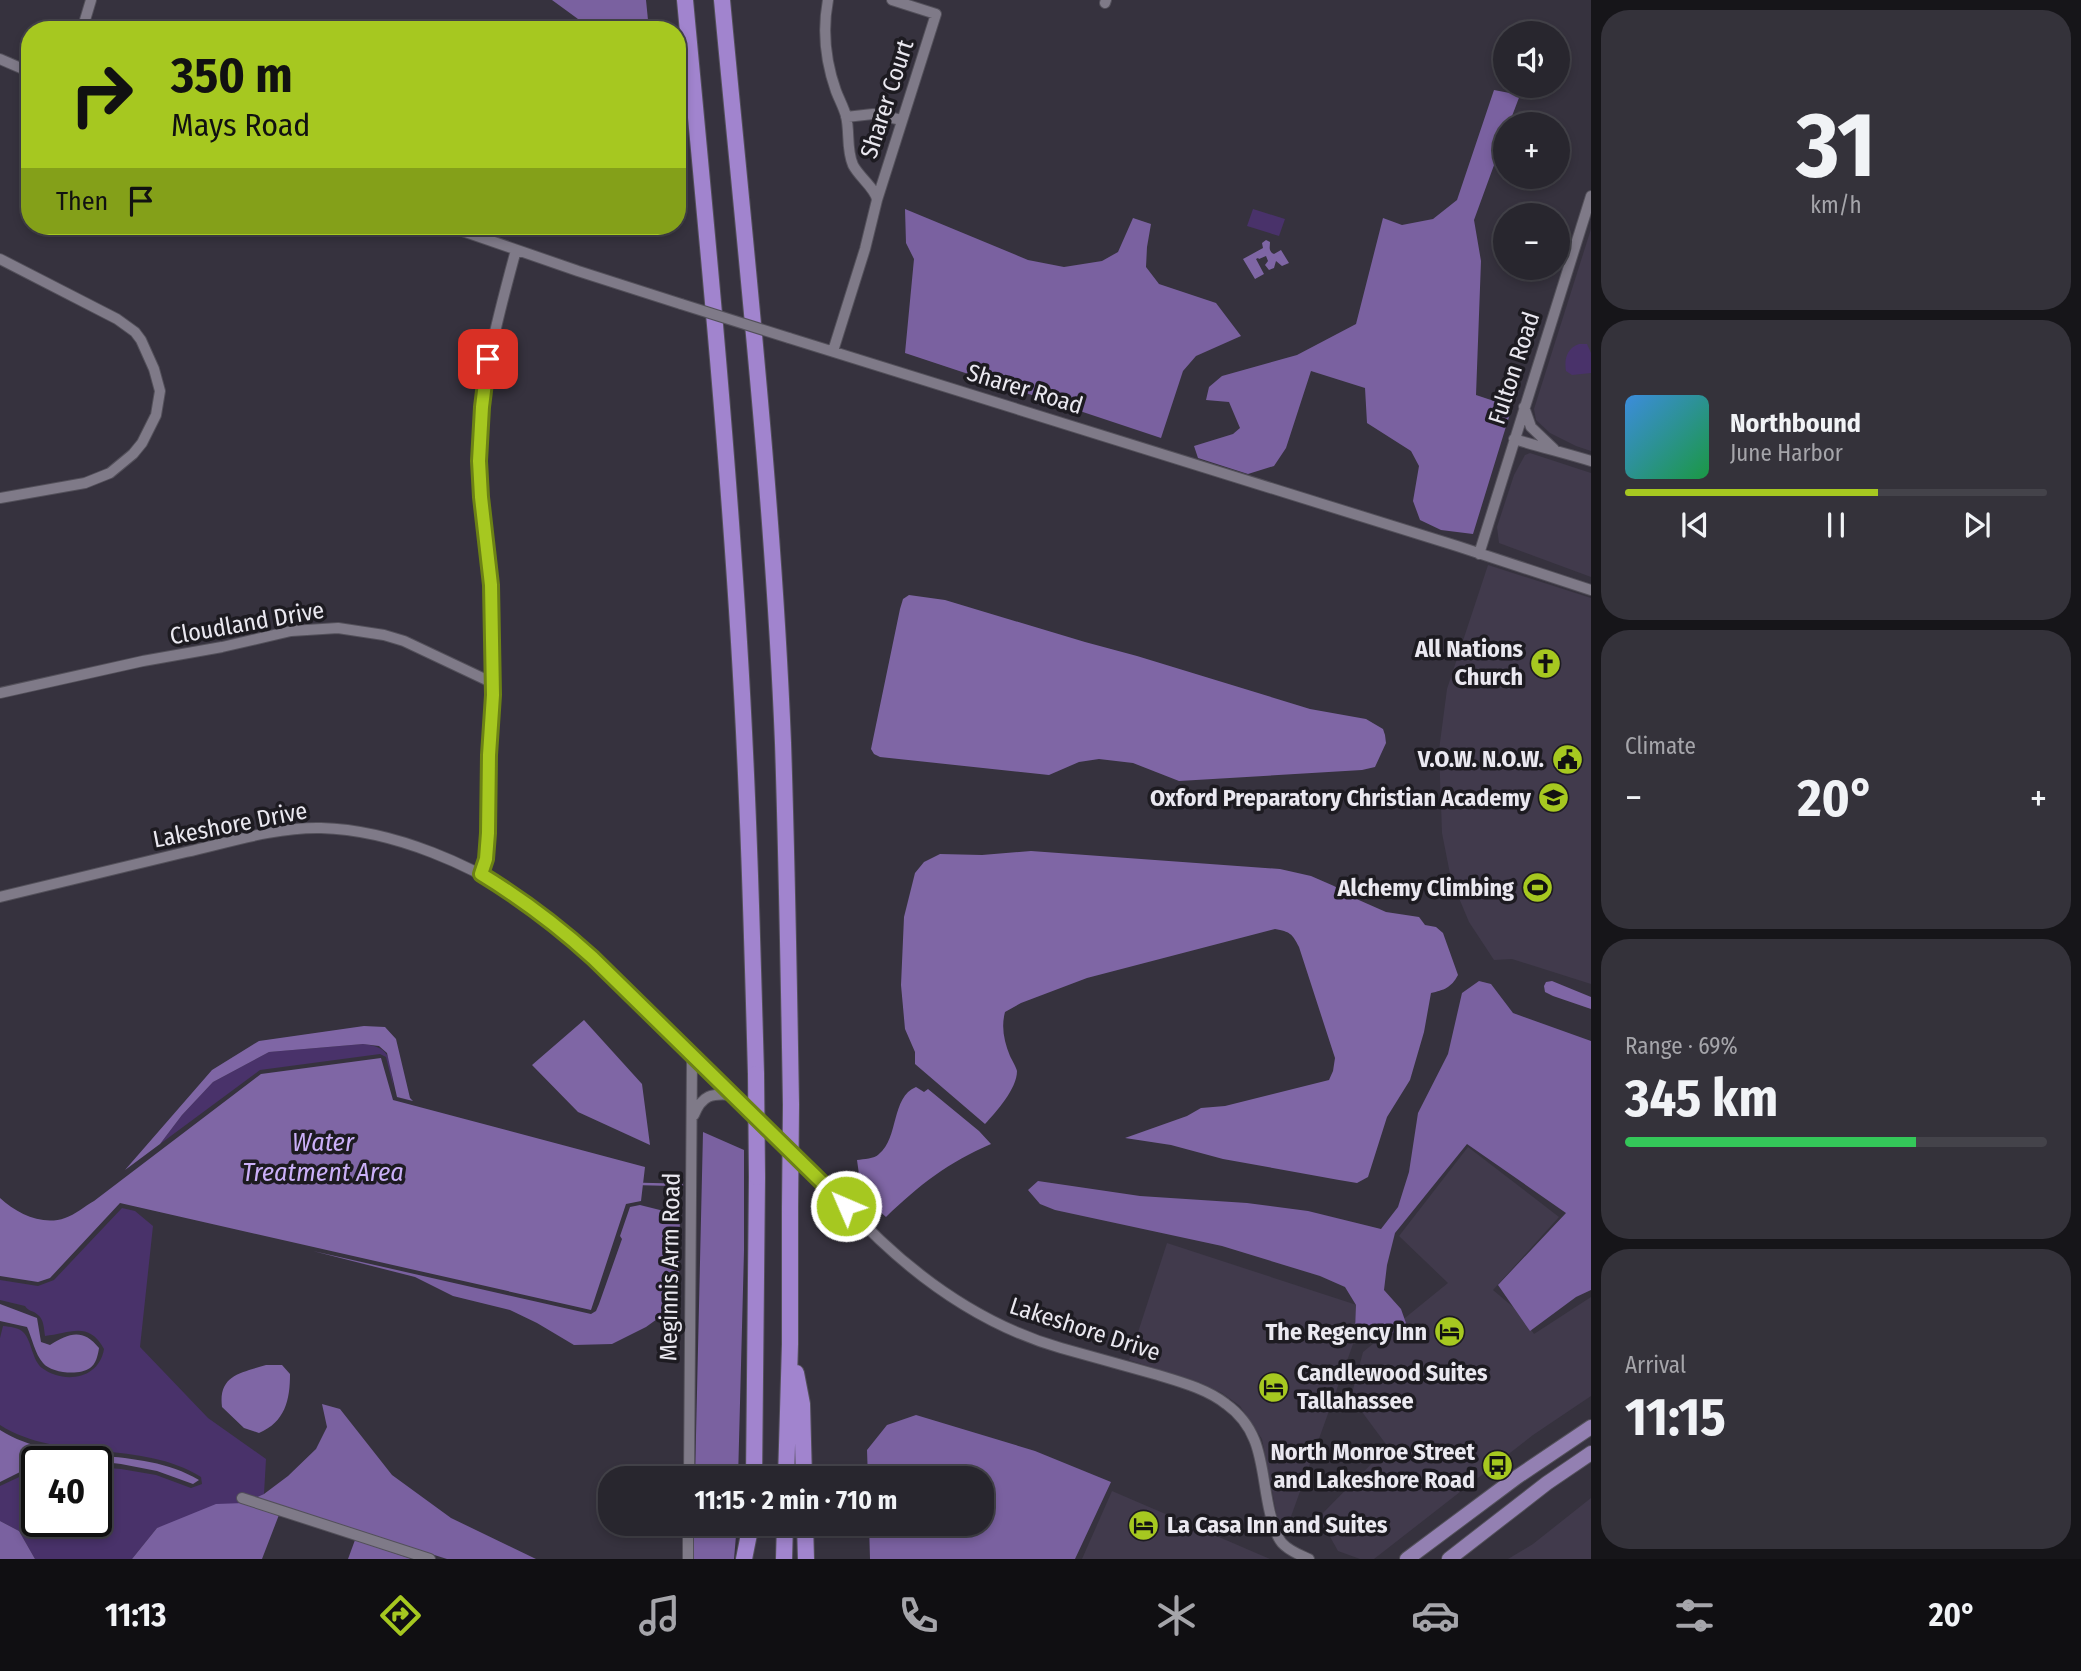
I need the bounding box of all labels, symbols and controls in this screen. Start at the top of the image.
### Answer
map controls [1493,21,1570,280]
button: sound [1493,21,1570,98]
street label: Sharer Court [855,36,919,162]
text: 350 m [171,46,293,105]
icon: right [56,49,147,140]
text: 31 [1796,91,1876,200]
text: Mays Road [171,106,311,144]
button: + [1493,112,1570,189]
icon: arrive [122,182,160,220]
text: Then [56,186,108,217]
text: km/h [1810,191,1862,219]
button: − [1493,203,1570,280]
street label: Fulton Road [1483,308,1545,428]
pin [458,329,518,389]
icon: arrive [469,340,507,378]
street label: Sharer Road [964,358,1086,420]
text: Northbound [1730,408,1861,439]
text: June Harbor [1730,439,1843,467]
icon: previous [1676,506,1714,544]
icon: pause [1817,506,1855,544]
icon: next [1958,506,1996,544]
street label: Cloudland Drive [168,596,326,650]
place label: All Nations Church [1414,635,1523,691]
church icon: All Nations Church [1529,646,1563,680]
text: Climate [1625,732,1696,760]
public building icon: V.O.W. N.O.W. [1550,742,1584,776]
place label: V.O.W. N.O.W. [1417,745,1544,773]
text: 20° [1798,767,1874,830]
text: − [1625,775,1642,821]
text: + [2030,775,2047,821]
school or university icon: Oxford Preparatory Christian Academy [1537,781,1571,815]
place label: Oxford Preparatory Christian Academy [1150,784,1532,812]
street label: Lakeshore Drive [150,796,310,854]
sports icon: Alchemy Climbing [1520,871,1554,905]
place label: Alchemy Climbing [1337,874,1514,902]
text: Range · 69% [1625,1032,1738,1060]
text: 345 km [1625,1067,1778,1130]
water label: Water Treatment Area [242,1127,404,1188]
position arrow [809,1169,883,1243]
street label: Meginnis Arm Road [654,1173,686,1361]
street label: Lakeshore Drive [1006,1291,1164,1367]
hotel icon: The Regency Inn [1433,1315,1467,1349]
place label: The Regency Inn [1266,1318,1427,1346]
text: Arrival [1625,1351,1686,1379]
place label: Candlewood Suites Tallahassee [1297,1359,1488,1415]
hotel icon: Candlewood Suites Tallahassee [1257,1370,1291,1404]
text: 11:15 [1625,1386,1726,1449]
place label: North Monroe Street and Lakeshore Road [1270,1438,1476,1494]
speed limit sign: 40 [21,1446,112,1537]
bus stop icon: North Monroe Street and Lakeshore Road [1481,1449,1515,1483]
text: 11:15 · 2 min · 710 m [695,1485,897,1516]
hotel icon: La Casa Inn and Suites [1127,1508,1161,1542]
place label: La Casa Inn and Suites [1167,1511,1388,1539]
icon: directions [376,1591,425,1640]
icon: music [635,1591,684,1640]
icon: phone [894,1591,943,1640]
icon: climate [1152,1591,1201,1640]
icon: car [1411,1591,1460,1640]
icon: filters [1670,1591,1719,1640]
text: 11:13 [105,1596,166,1634]
text: 20° [1929,1596,1976,1634]

